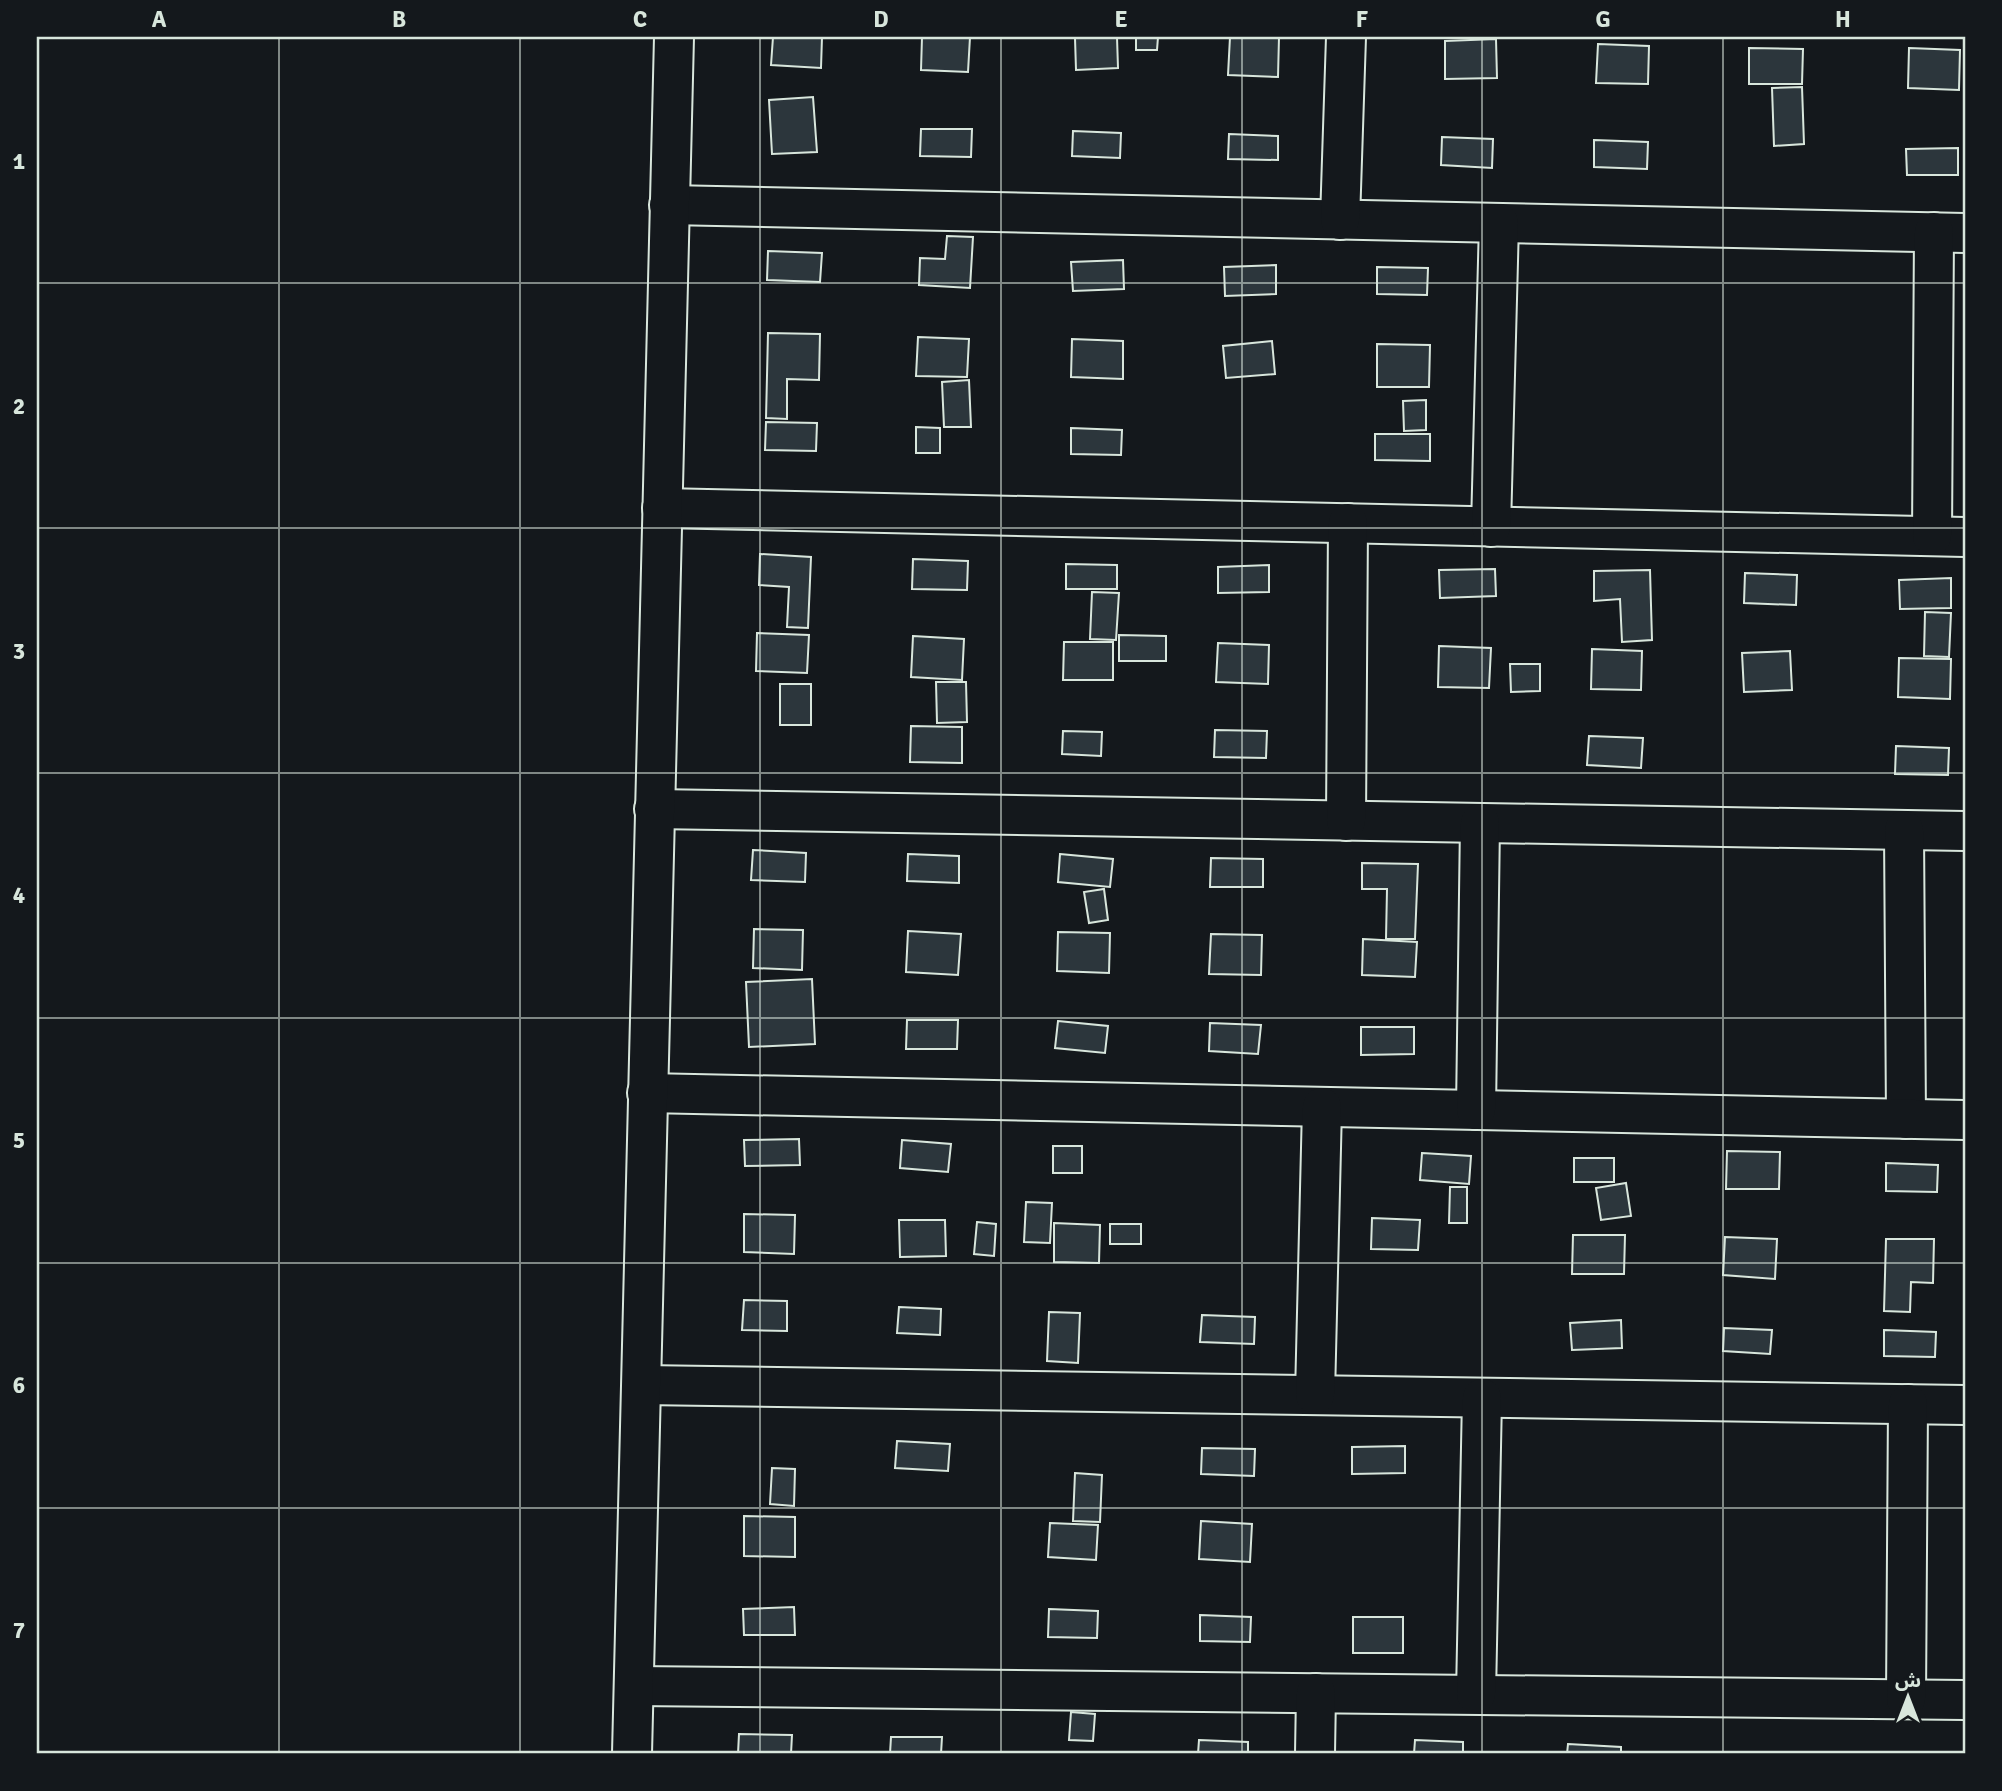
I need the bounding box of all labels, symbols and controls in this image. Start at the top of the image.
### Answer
text: A [152,5,167,34]
text: B [392,5,406,34]
text: C [633,5,647,34]
text: D [873,5,889,34]
text: E [1114,5,1128,34]
text: F [1356,5,1368,34]
text: G [1595,5,1611,34]
text: H [1835,5,1851,34]
text: 1 [13,147,25,176]
text: 2 [13,392,25,421]
text: 3 [13,637,25,666]
text: 4 [13,881,25,910]
text: 5 [13,1126,25,1155]
text: 6 [13,1371,25,1400]
text: 7 [13,1616,25,1645]
north arrow [1872,1662,1942,1732]
text: ش [1895,1669,1921,1693]

